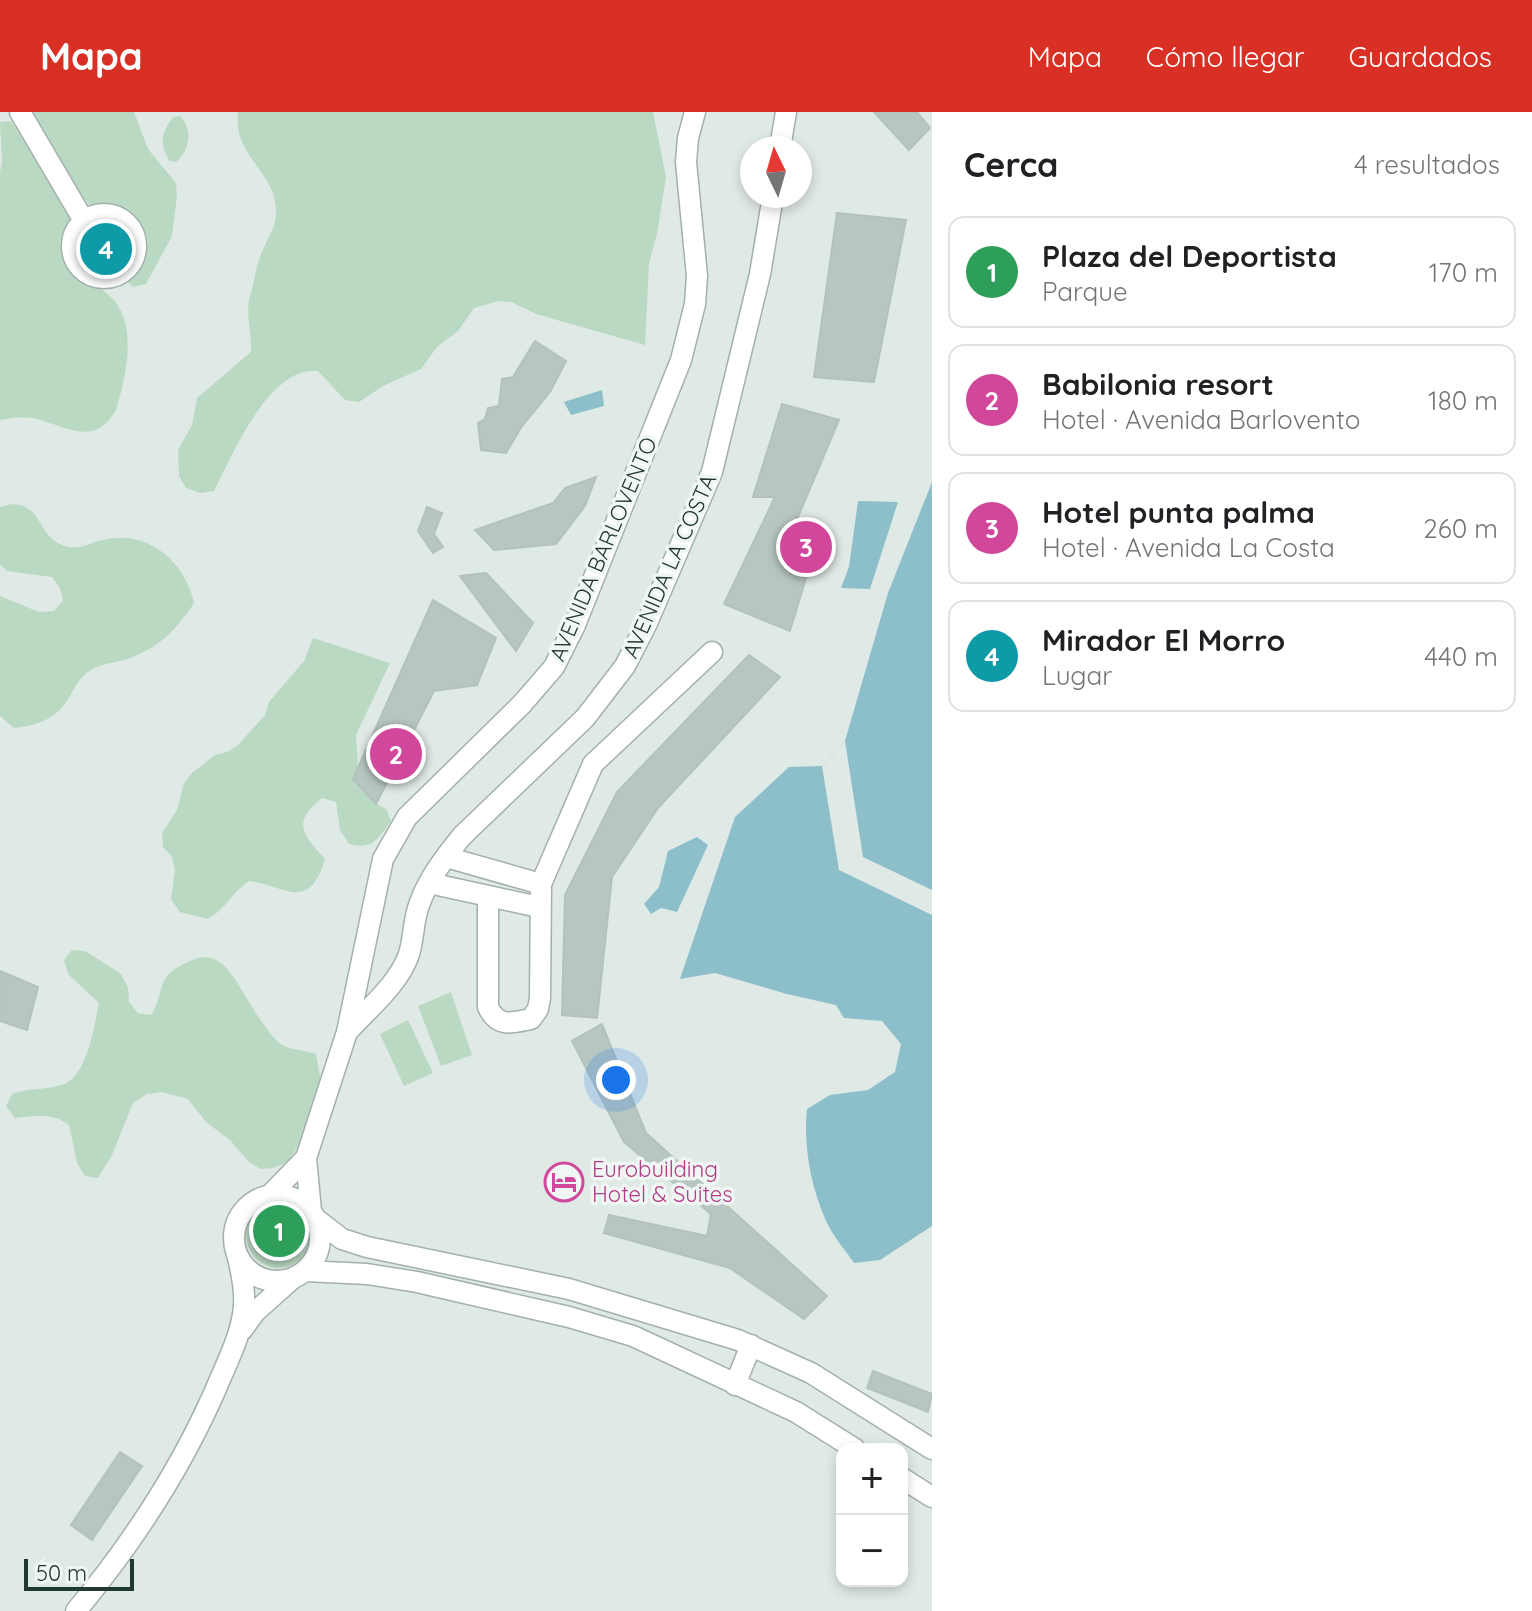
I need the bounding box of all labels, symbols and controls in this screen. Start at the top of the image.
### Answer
text: Mapa [40,32,143,80]
text: Mapa [1028,39,1102,74]
text: Cómo llegar [1146,39,1305,74]
text: Guardados [1349,39,1492,74]
north arrow [740,136,812,208]
text: Cerca [964,143,1058,186]
text: 4 resultados [1354,148,1500,181]
pin: 4 [80,219,132,279]
text: Plaza del Deportista [1042,237,1337,275]
text: 1 [987,256,997,289]
text: 170 m [1429,256,1498,289]
text: Parque [1042,275,1128,308]
text: Babilonia resort [1042,365,1274,403]
text: 2 [985,384,999,417]
text: 180 m [1428,384,1498,417]
text: Hotel · Avenida Barlovento [1042,403,1360,436]
street label: AVENIDA BARLOVENTO [543,433,663,665]
street label: AVENIDA LA COSTA [616,470,722,662]
text: Hotel punta palma [1042,493,1315,531]
text: 3 [985,512,999,545]
text: 260 m [1423,512,1498,545]
pin: 3 [780,517,832,577]
text: Hotel · Avenida La Costa [1042,531,1335,564]
text: Mirador El Morro [1042,621,1285,659]
text: 4 [984,640,1000,673]
text: 440 m [1424,640,1498,673]
text: Lugar [1042,659,1112,692]
pin: 2 [370,724,422,784]
your location [596,1060,636,1100]
place label: Eurobuilding Hotel & Suites [592,1155,733,1208]
hotel icon: Eurobuilding Hotel & Suites [543,1161,585,1203]
pin: 1 [253,1201,305,1261]
map controls [836,1443,908,1587]
button: + [836,1443,908,1515]
button: − [836,1515,908,1587]
scale bar [24,1555,134,1591]
text: 50 m [36,1559,87,1587]

